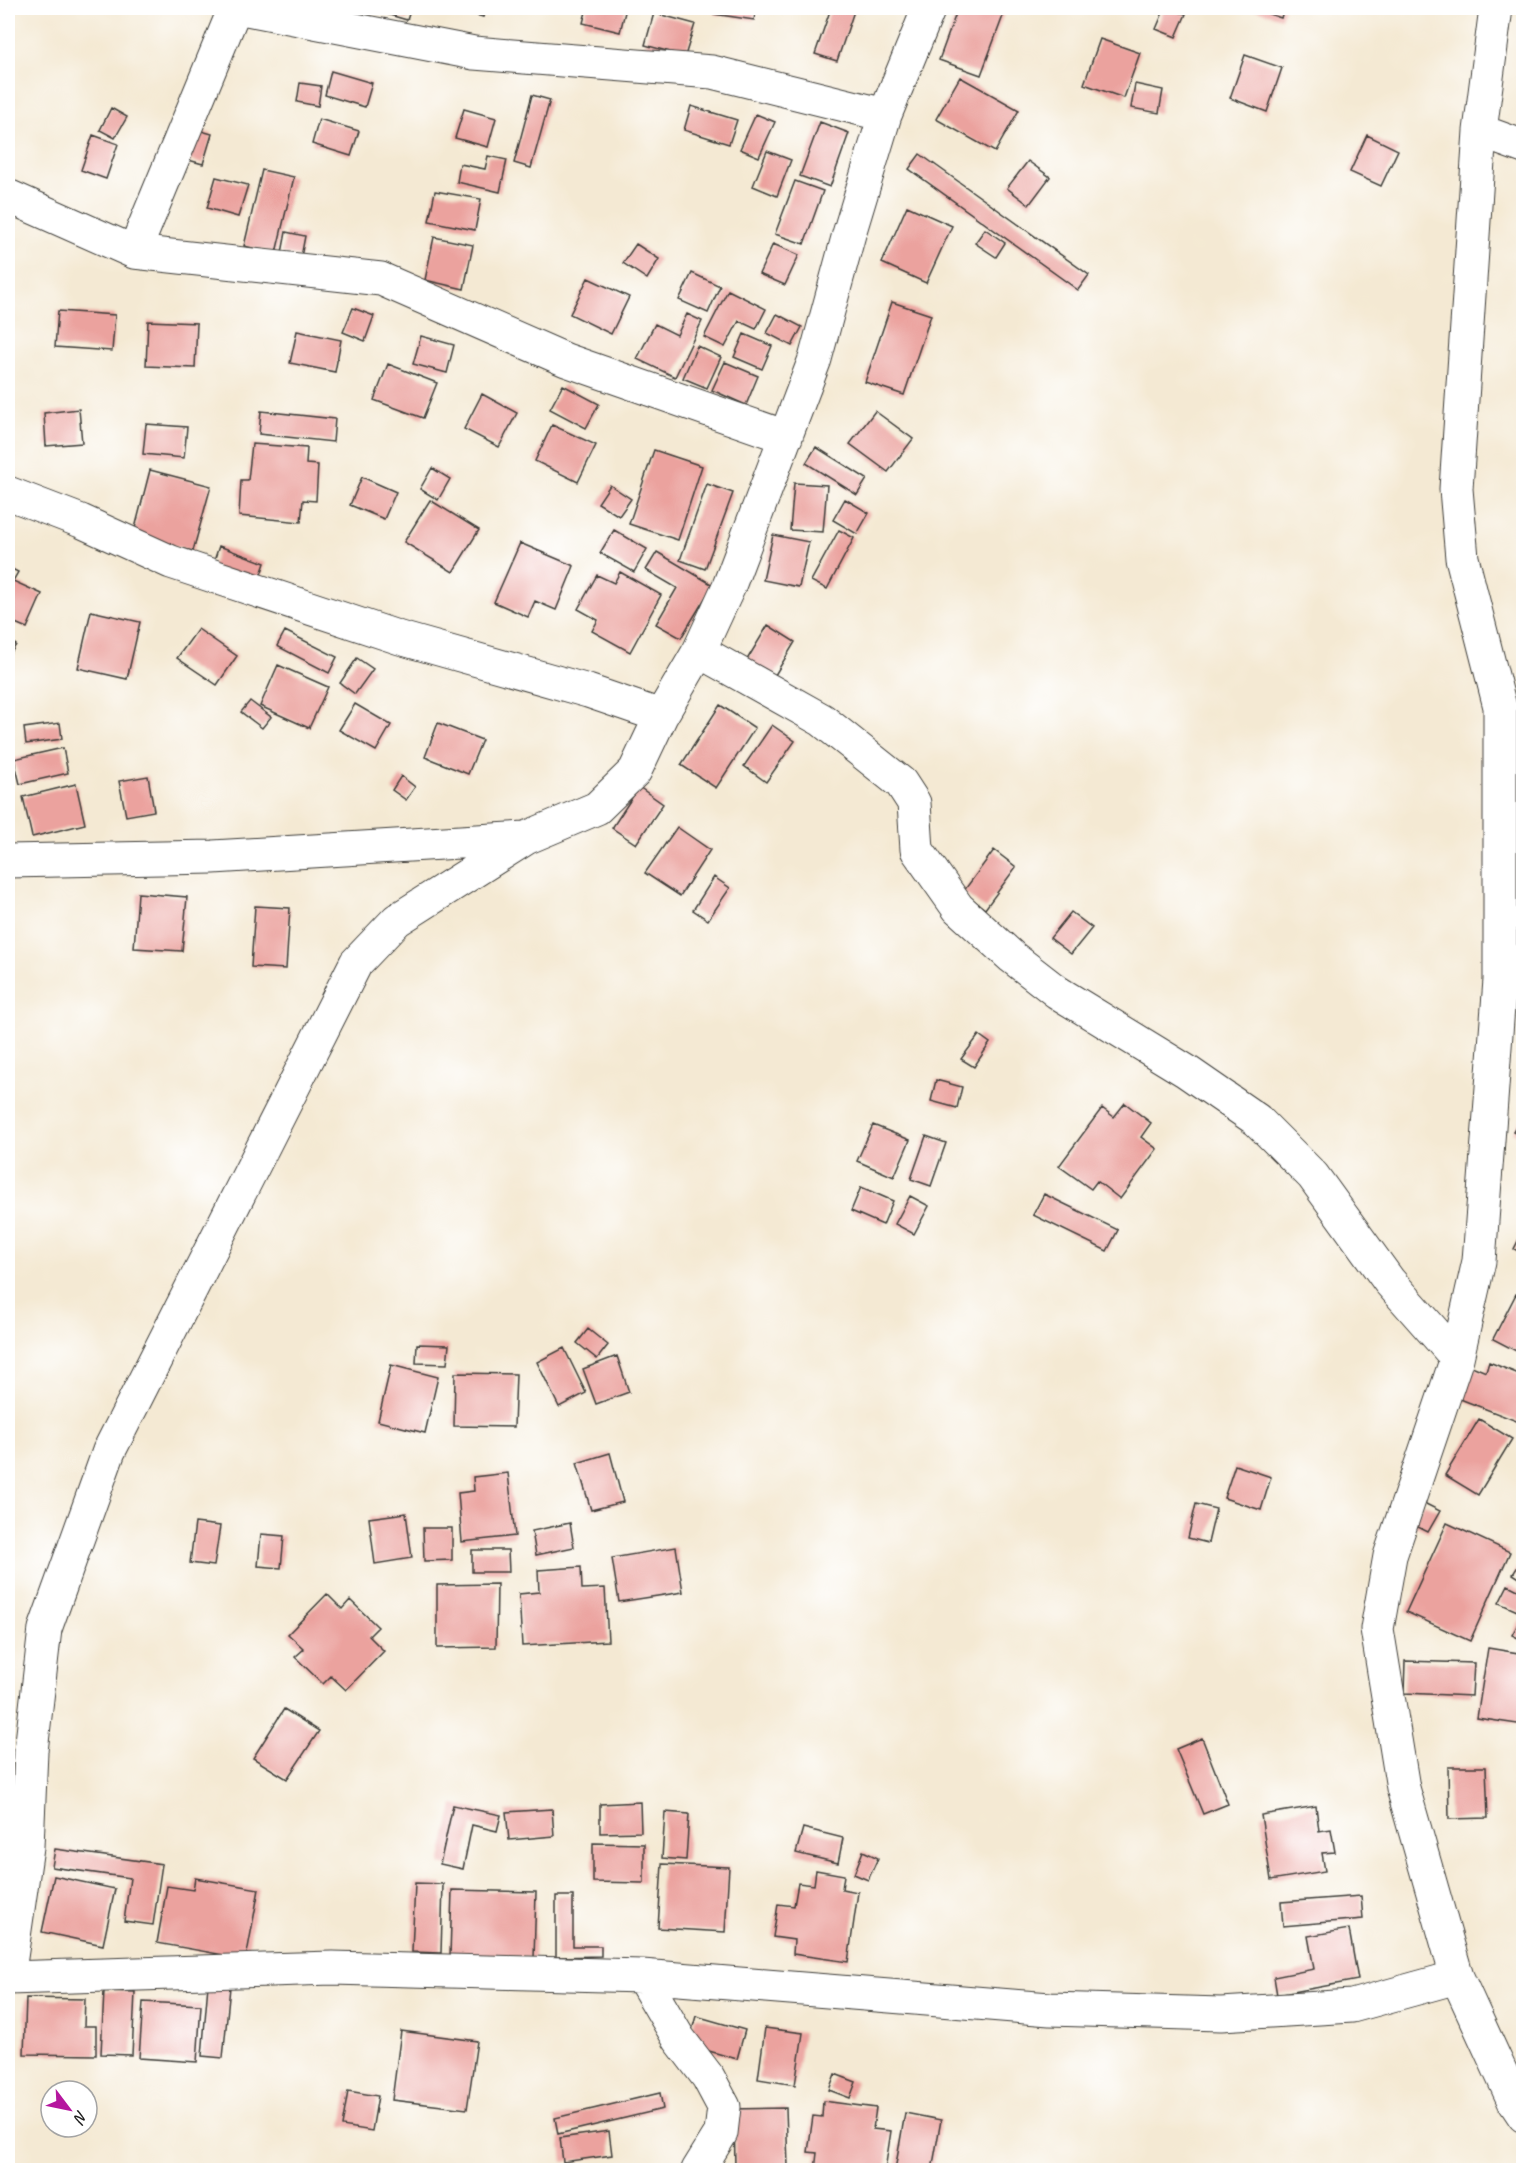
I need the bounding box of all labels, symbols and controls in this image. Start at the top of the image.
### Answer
north arrow [39,2079,99,2139]
text: N [68,2107,92,2129]

